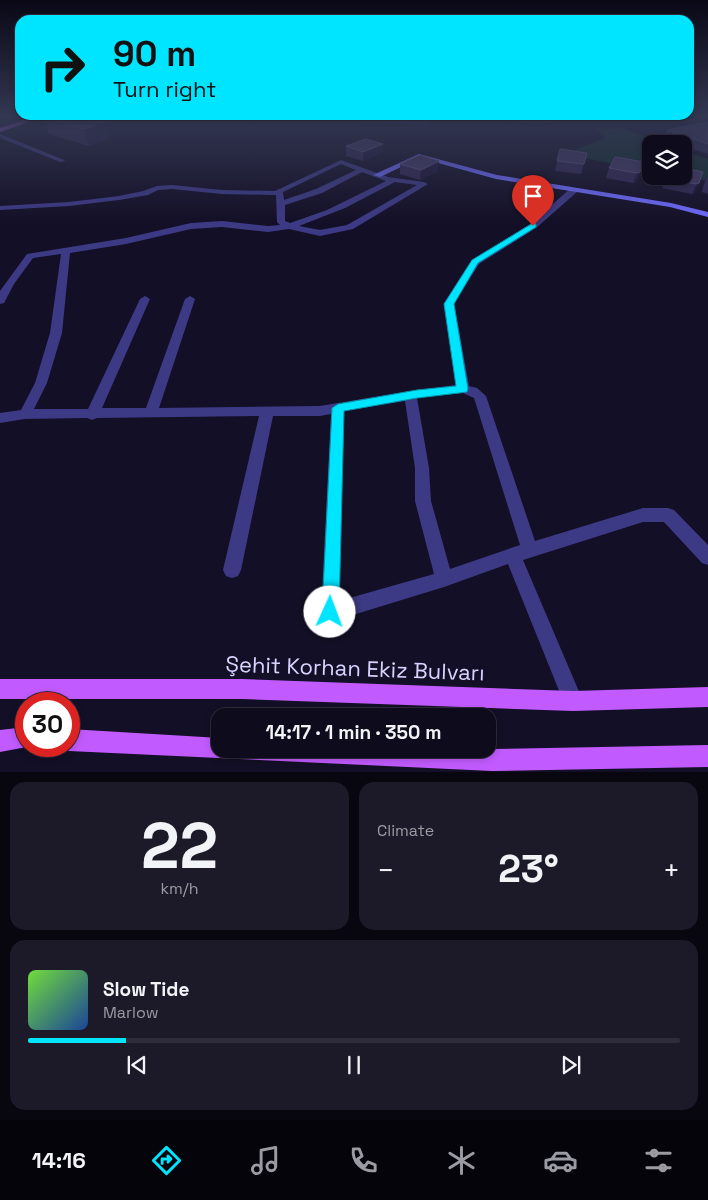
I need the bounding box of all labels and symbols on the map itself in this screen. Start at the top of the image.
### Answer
pin [512,175,554,226]
position arrow [303,585,355,637]
street label: Şehit Korhan Ekiz Bulvarı [225,649,485,687]
speed limit sign: 30 [15,692,80,757]

